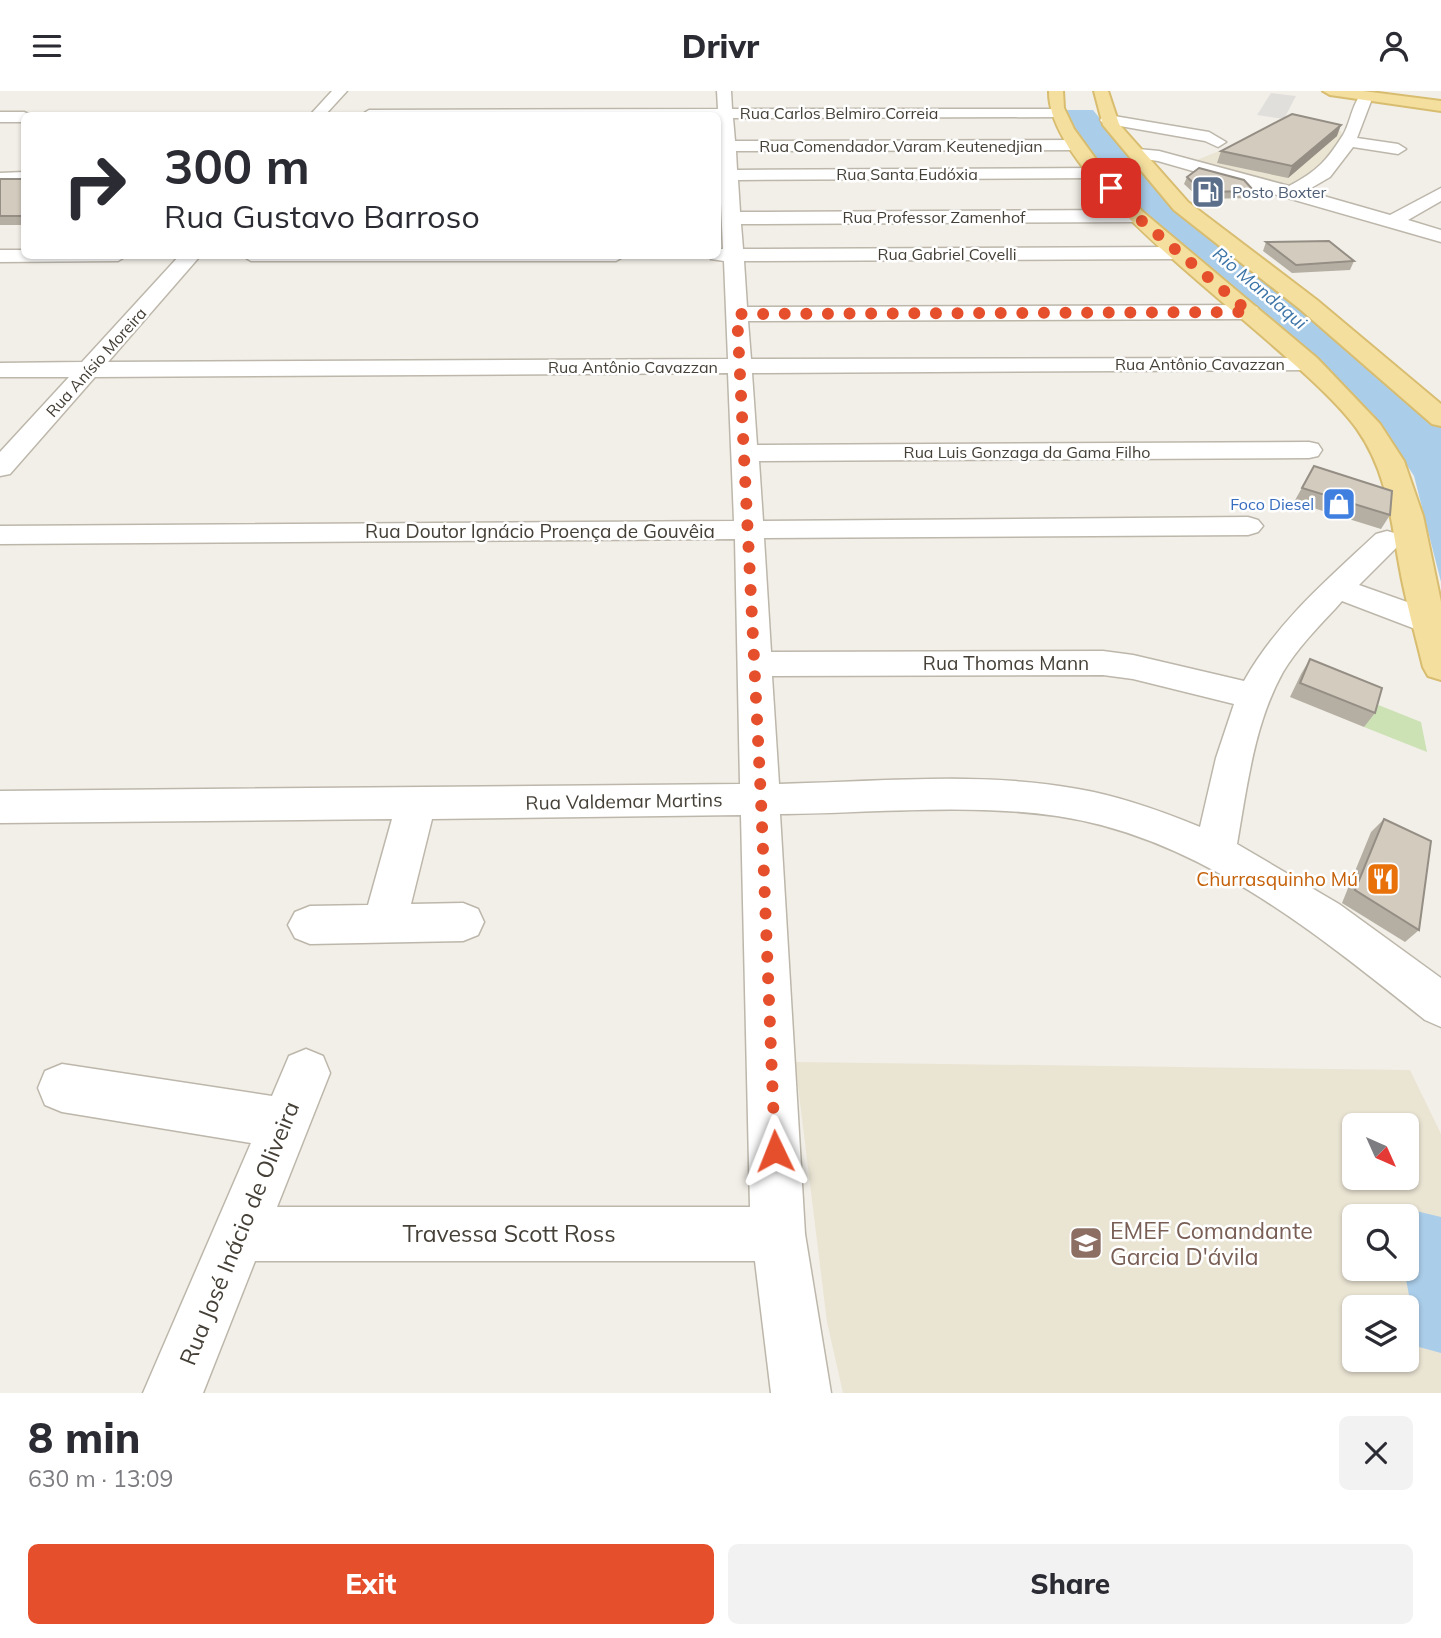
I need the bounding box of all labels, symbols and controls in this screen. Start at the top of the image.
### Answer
text: Drivr [682,26,759,66]
icon: menu [28,27,66,65]
icon: person [1375,27,1413,65]
street label: Rua Carlos Belmiro Correia [740,103,938,123]
text: 300 m [164,135,310,196]
street label: Rua Comendador Varam Keutenedjian [759,136,1043,156]
icon: right [49,140,140,231]
pin [1081,158,1141,218]
street label: Rua Santa Eudóxia [836,164,978,184]
icon: arrive [1092,169,1130,207]
fuel station icon: Posto Boxter [1189,173,1227,211]
place label: Posto Boxter [1232,182,1327,202]
text: Rua Gustavo Barroso [164,196,480,236]
street label: Rua Professor Zamenhof [843,207,1026,227]
water label: Rio Mandaqui [1208,242,1312,334]
street label: Rua Gabriel Covelli [877,244,1017,264]
street label: Rua Anísio Moreira [42,303,150,421]
street label: Rua Antônio Cavazzan [1115,354,1285,374]
street label: Rua Antônio Cavazzan [548,357,718,377]
street label: Rua Luis Gonzaga da Gama Filho [904,442,1150,462]
shop icon: Foco Diesel [1320,485,1358,523]
place label: Foco Diesel [1230,494,1314,514]
street label: Rua Doutor Ignácio Proença de Gouvêia [365,519,715,543]
street label: Rua Thomas Mann [923,651,1089,675]
street label: Rua Valdemar Martins [525,787,723,815]
restaurant icon: Churrasquinho Mú [1364,860,1402,898]
place label: Churrasquinho Mú [1196,867,1358,891]
street label: Rua José Inácio de Oliveira [173,1097,305,1369]
north arrow [1342,1113,1419,1190]
map controls [1342,1113,1419,1372]
position arrow [738,1114,812,1188]
button: search [1342,1204,1419,1281]
place label: EMEF Comandante Garcia D'ávila [1110,1216,1313,1271]
street label: Travessa Scott Ross [402,1219,616,1248]
school or university icon: EMEF Comandante Garcia D'ávila [1067,1224,1105,1262]
button: layers [1342,1295,1419,1372]
text: 8 min [28,1411,141,1464]
button: close [1339,1416,1413,1490]
text: 630 m · 13:09 [28,1464,173,1493]
button: Exit [28,1544,714,1624]
button: Share [728,1544,1413,1624]

